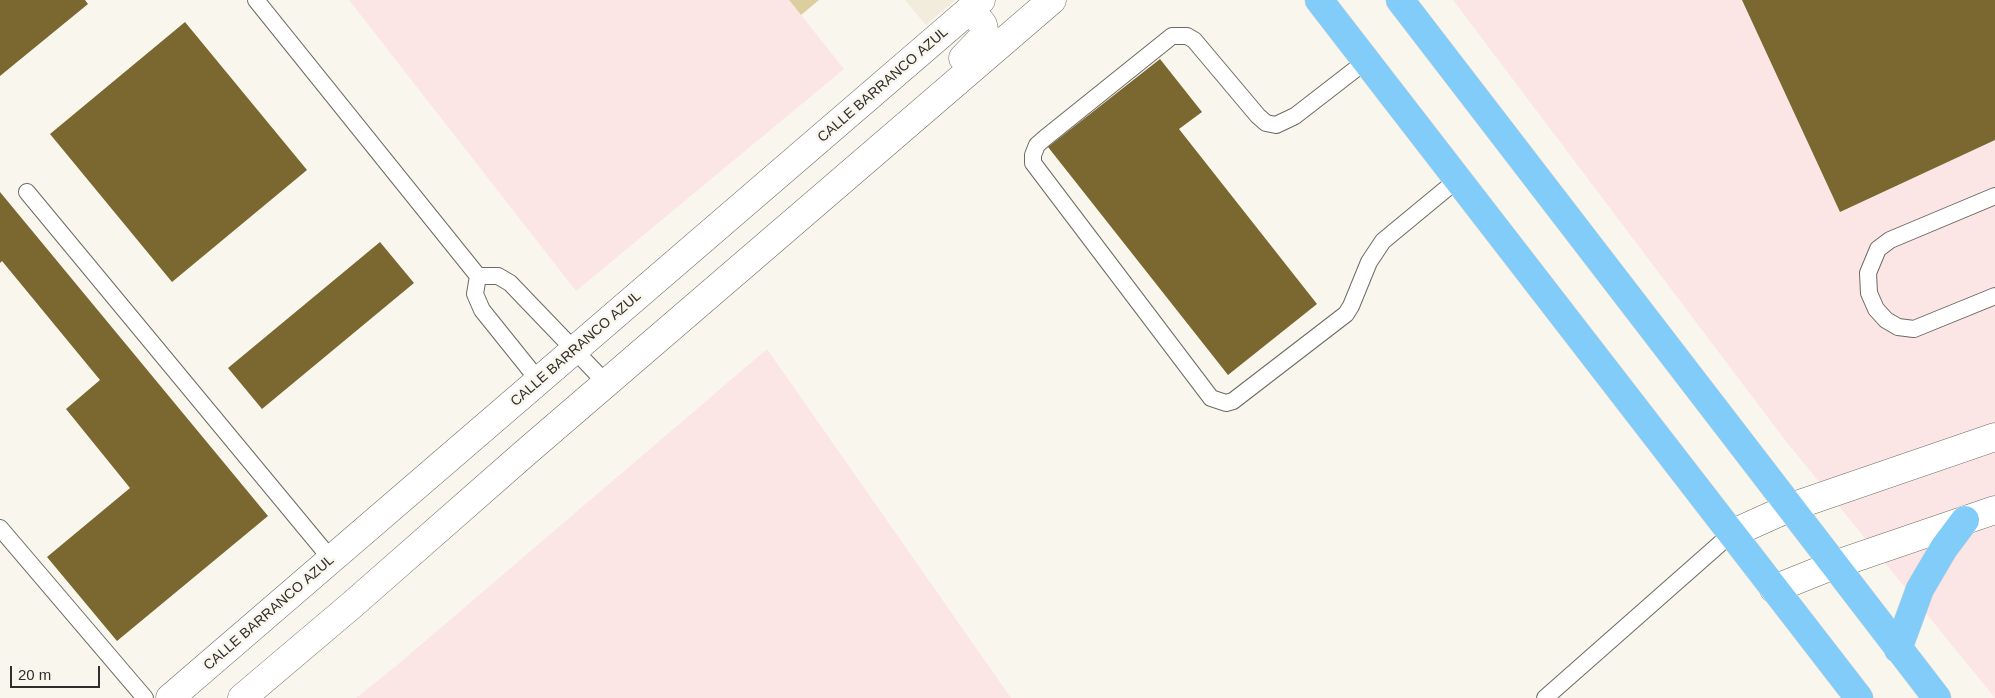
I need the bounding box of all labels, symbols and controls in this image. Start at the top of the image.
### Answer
street label: CALLE BARRANCO AZUL [814,24,952,146]
street label: CALLE BARRANCO AZUL [507,288,645,410]
street label: CALLE BARRANCO AZUL [200,552,338,674]
scale bar [12,656,102,688]
text: 20 m [18,666,51,683]

